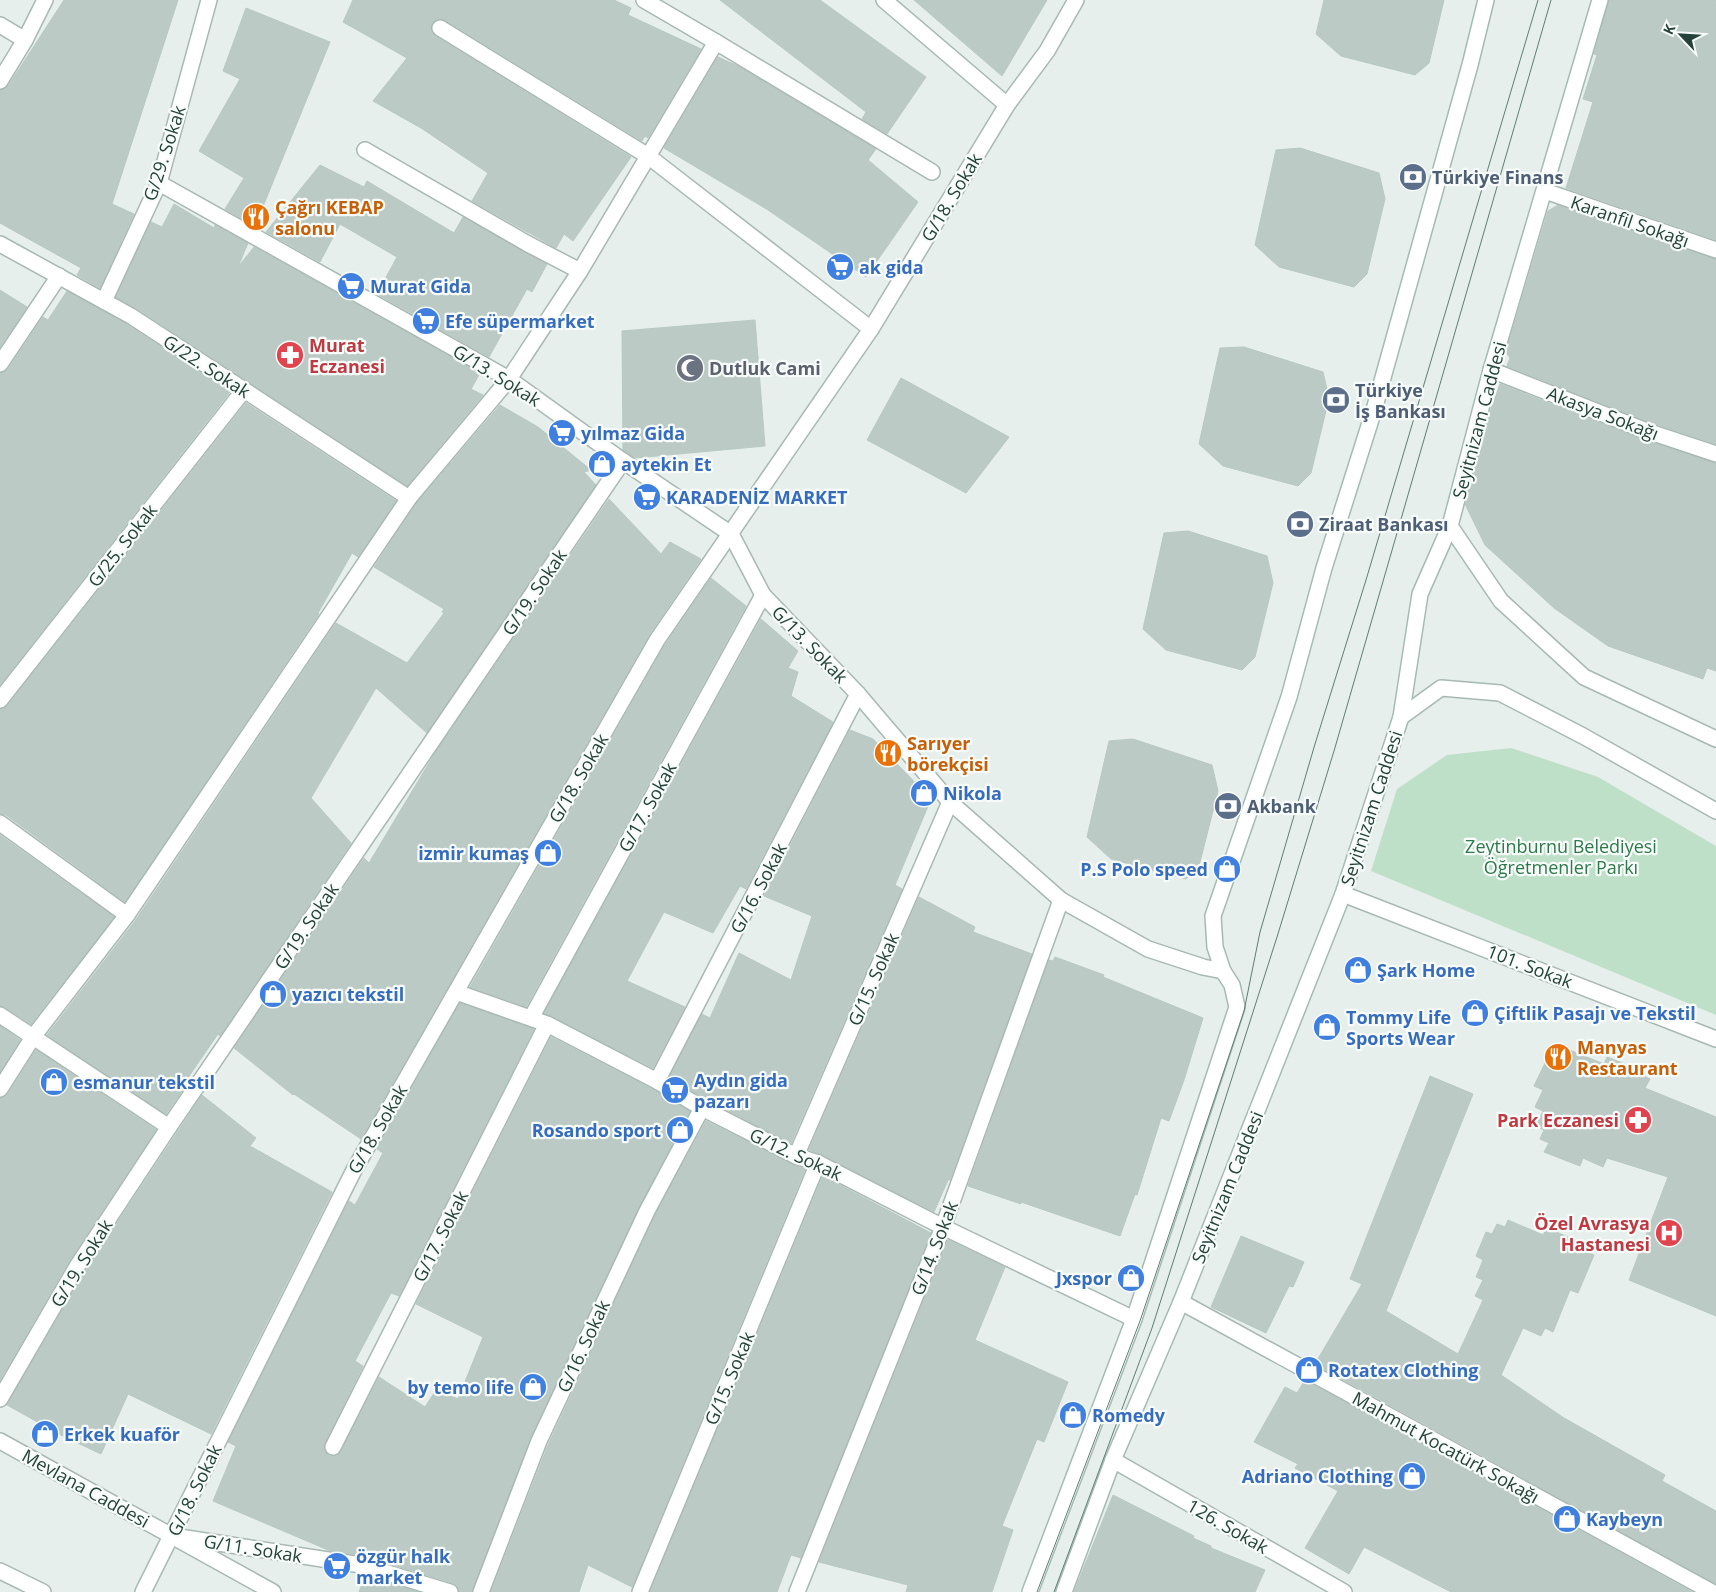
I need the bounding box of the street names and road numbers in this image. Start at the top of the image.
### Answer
street label: G/29. Sokak [137,102,191,204]
street label: G/18. Sokak [915,148,987,246]
street label: Karanfil Sokağı [1568,190,1692,252]
street label: G/22. Sokak [159,329,256,403]
street label: G/13. Sokak [449,339,546,412]
street label: Seyitnizam Caddesi [1446,339,1512,501]
street label: Akasya Sokağı [1544,381,1662,445]
street label: G/25. Sokak [82,498,162,592]
street label: G/19. Sokak [496,544,572,640]
street label: G/13. Sokak [767,600,853,688]
street label: Seyitnizam Caddesi [1335,727,1407,889]
street label: G/18. Sokak [543,729,613,827]
street label: G/17. Sokak [612,757,682,856]
street label: G/16. Sokak [724,838,792,937]
street label: G/19. Sokak [268,878,344,974]
street label: G/15. Sokak [842,928,904,1029]
street label: 101. Sokak [1484,939,1577,994]
street label: G/18. Sokak [342,1080,412,1178]
street label: Seyitnizam Caddesi [1186,1107,1268,1267]
street label: G/12. Sokak [746,1122,847,1186]
street label: G/17. Sokak [407,1186,473,1286]
street label: G/14. Sokak [905,1197,963,1299]
street label: G/19. Sokak [45,1214,118,1311]
street label: G/16. Sokak [551,1295,615,1396]
street label: G/15. Sokak [699,1327,760,1428]
street label: Mahmut Kocatürk Sokağı [1348,1386,1544,1508]
street label: G/18. Sokak [161,1440,227,1540]
street label: Mevlana Caddesi [18,1443,154,1533]
street label: 126. Sokak [1183,1493,1273,1559]
street label: G/11. Sokak [202,1528,304,1568]

